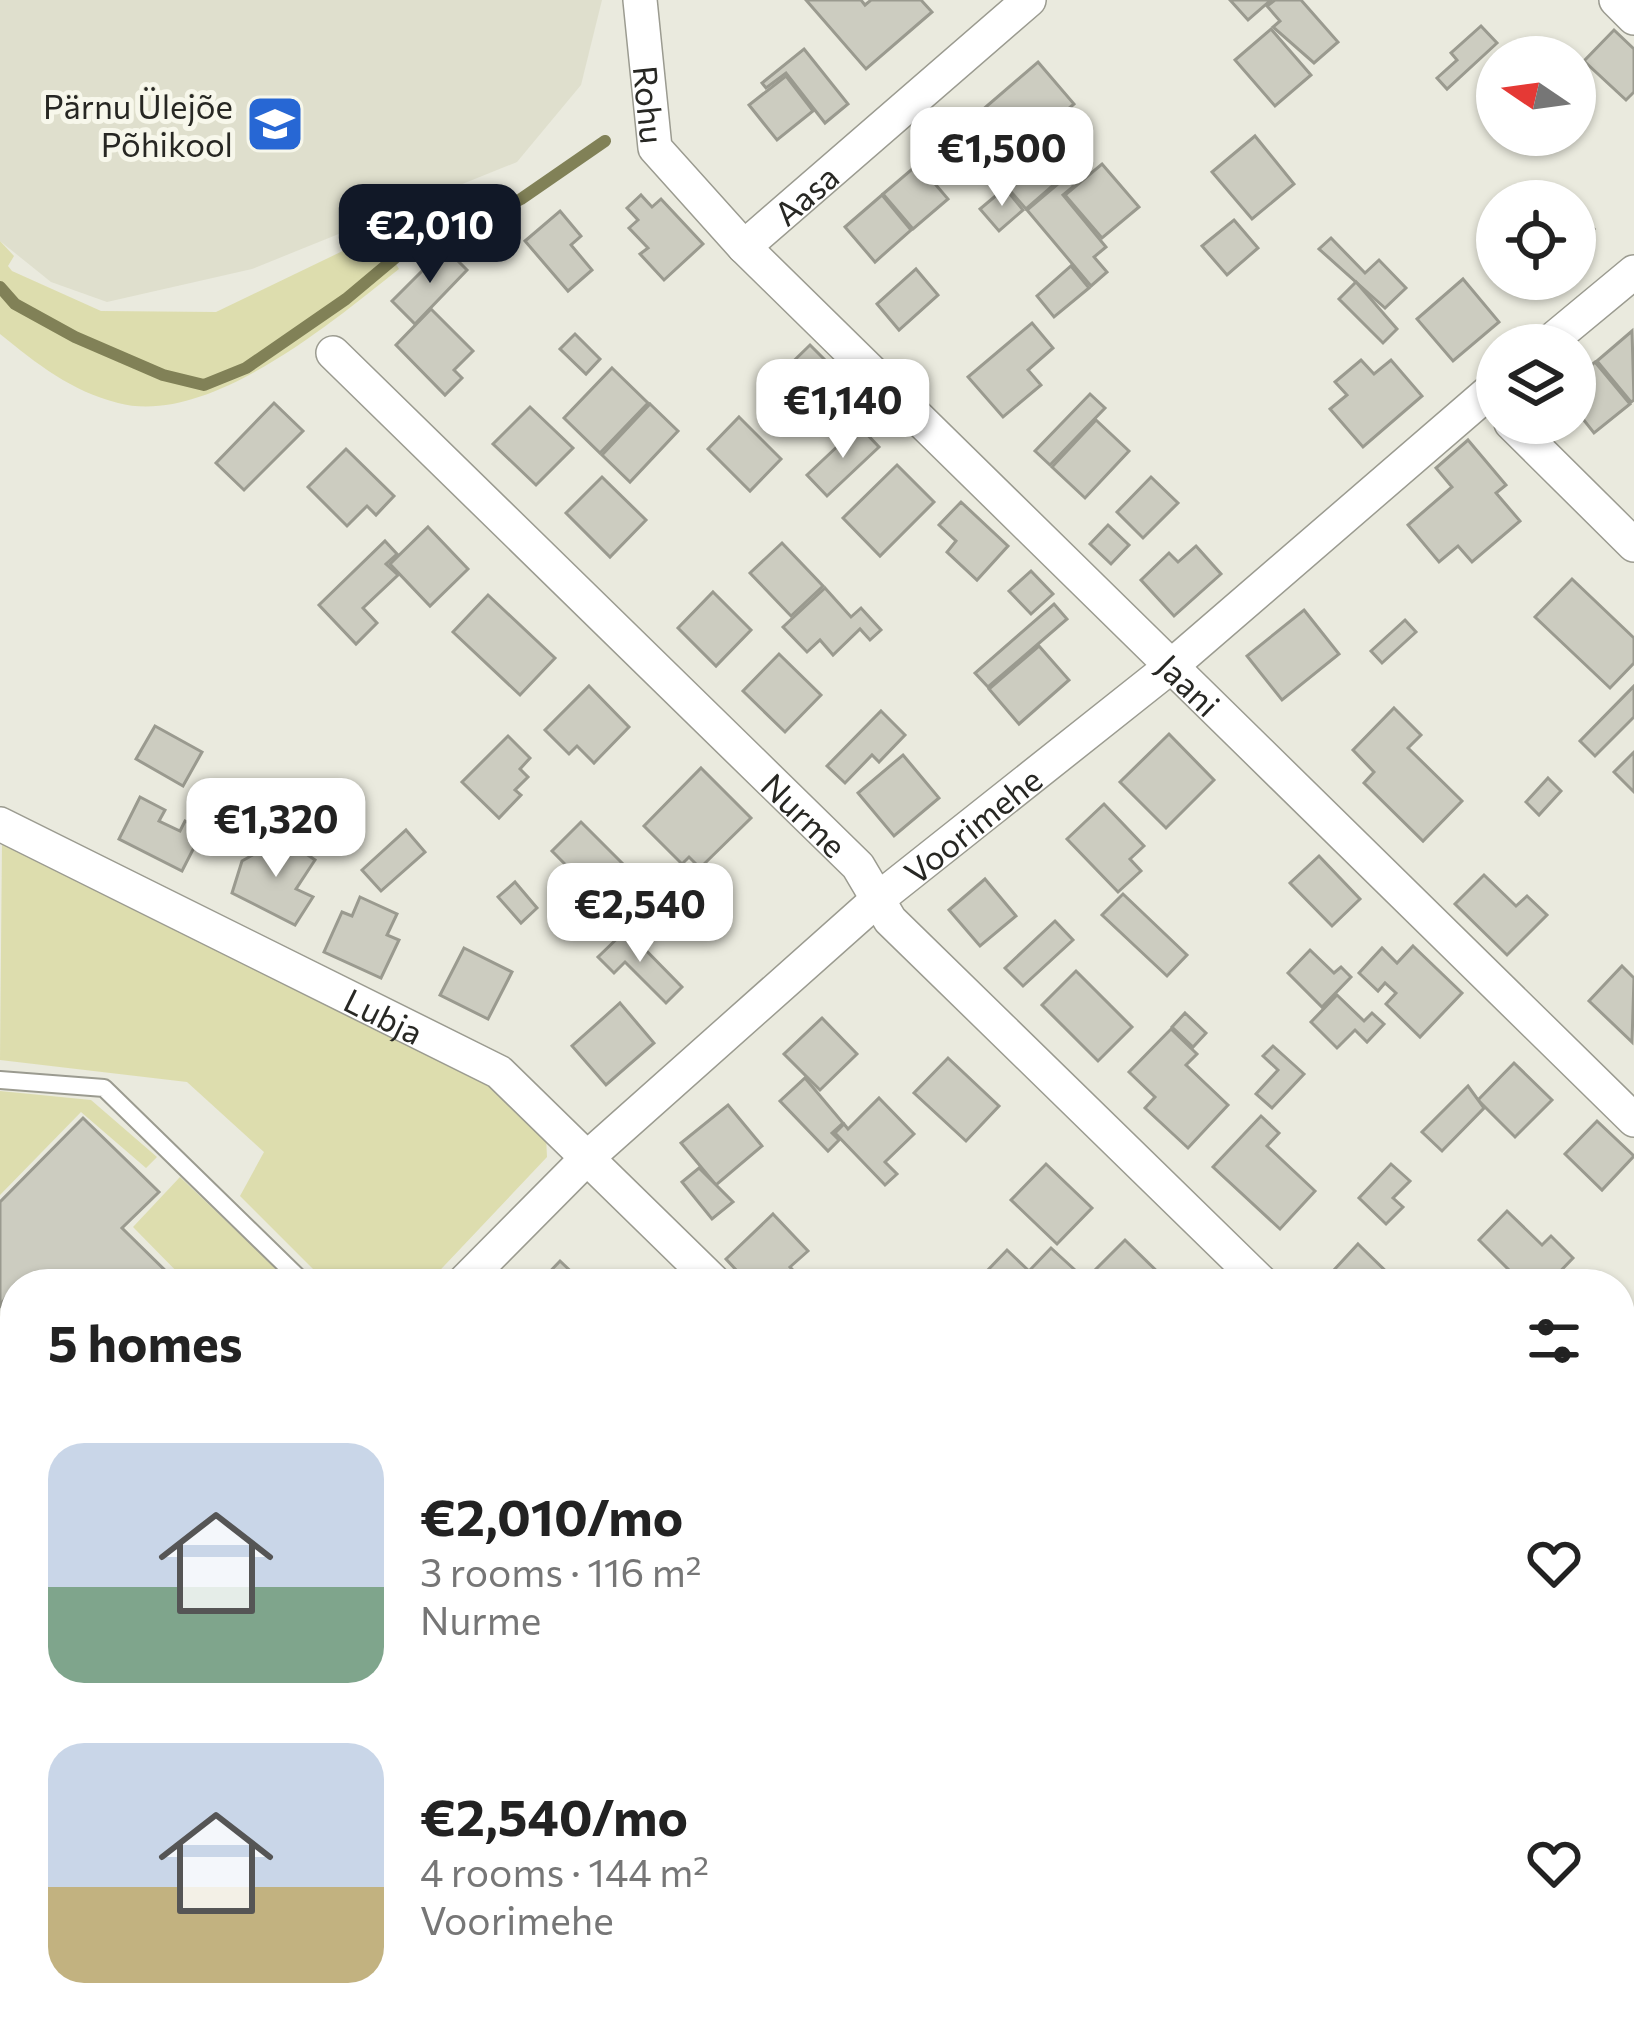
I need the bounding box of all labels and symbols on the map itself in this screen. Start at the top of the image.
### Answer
north arrow [1476,36,1596,156]
street label: Rohu [626,64,675,145]
place label: Pärnu Ülejõe Põhikool [43,85,233,164]
school or university icon: Pärnu Ülejõe Põhikool [244,93,306,155]
pin: €1,500 [904,107,1100,209]
street label: Aasa [765,155,846,233]
pin: €2,010 [332,184,528,286]
pin: €1,140 [745,359,941,461]
street label: Jaani [1150,644,1229,724]
street label: Voorimehe [895,757,1049,891]
street label: Nurme [754,764,856,865]
pin: €1,320 [178,778,374,880]
pin: €2,540 [542,863,738,965]
street label: Lubja [338,978,430,1052]

